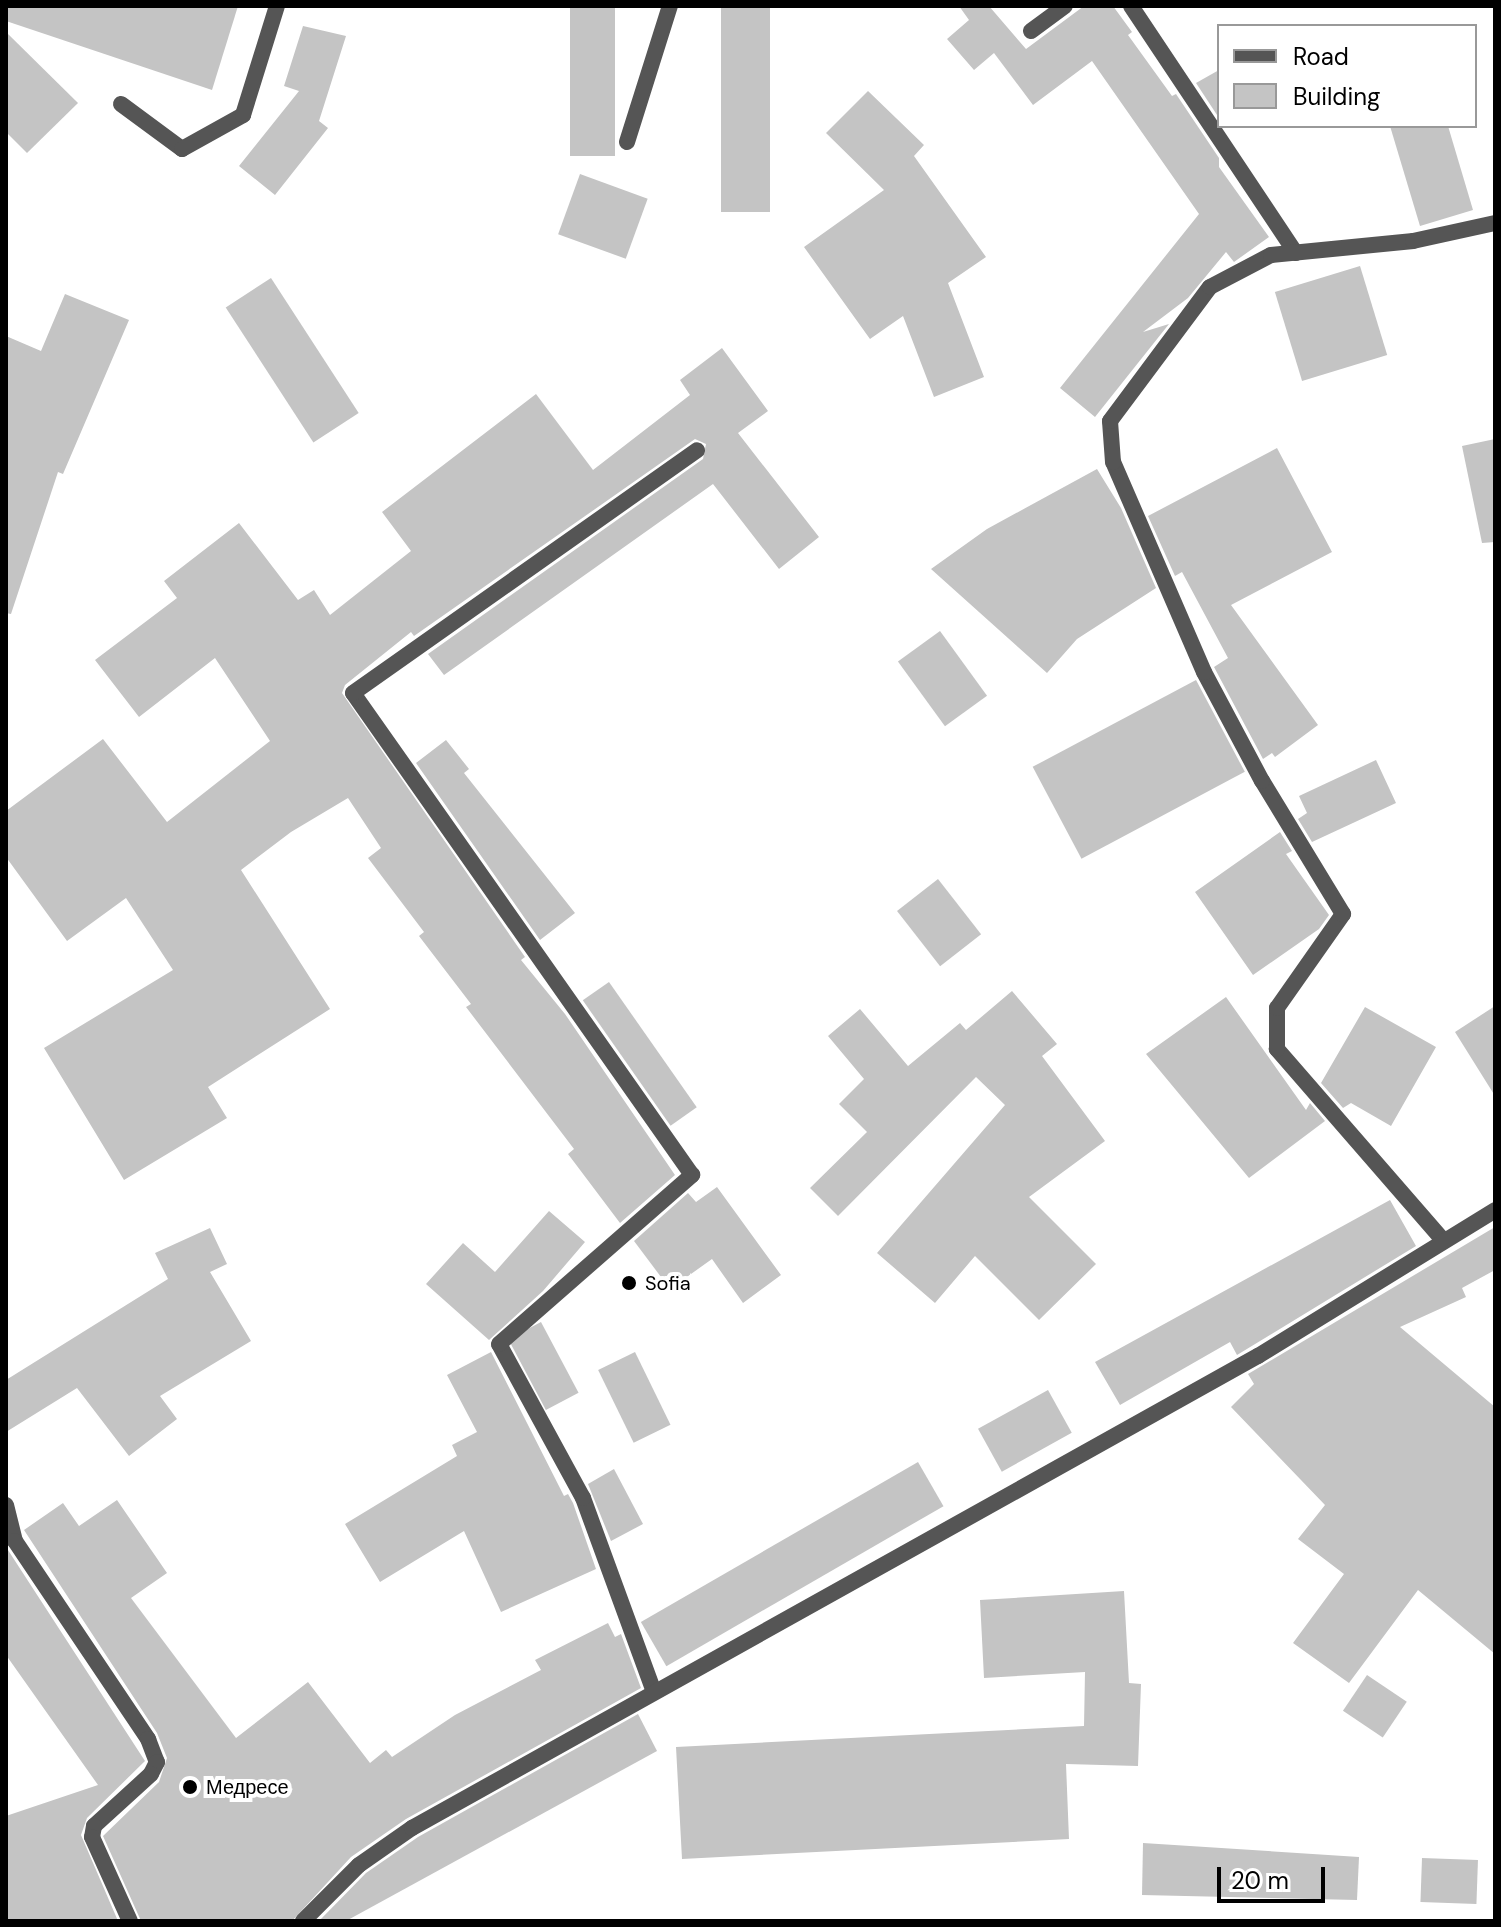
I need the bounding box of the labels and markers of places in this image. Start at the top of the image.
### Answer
place label: Sofia [645,1271,691,1295]
marker: Sofia [620,1274,638,1292]
place label: Медресе [206,1775,289,1799]
marker: Медресе [181,1778,199,1796]

